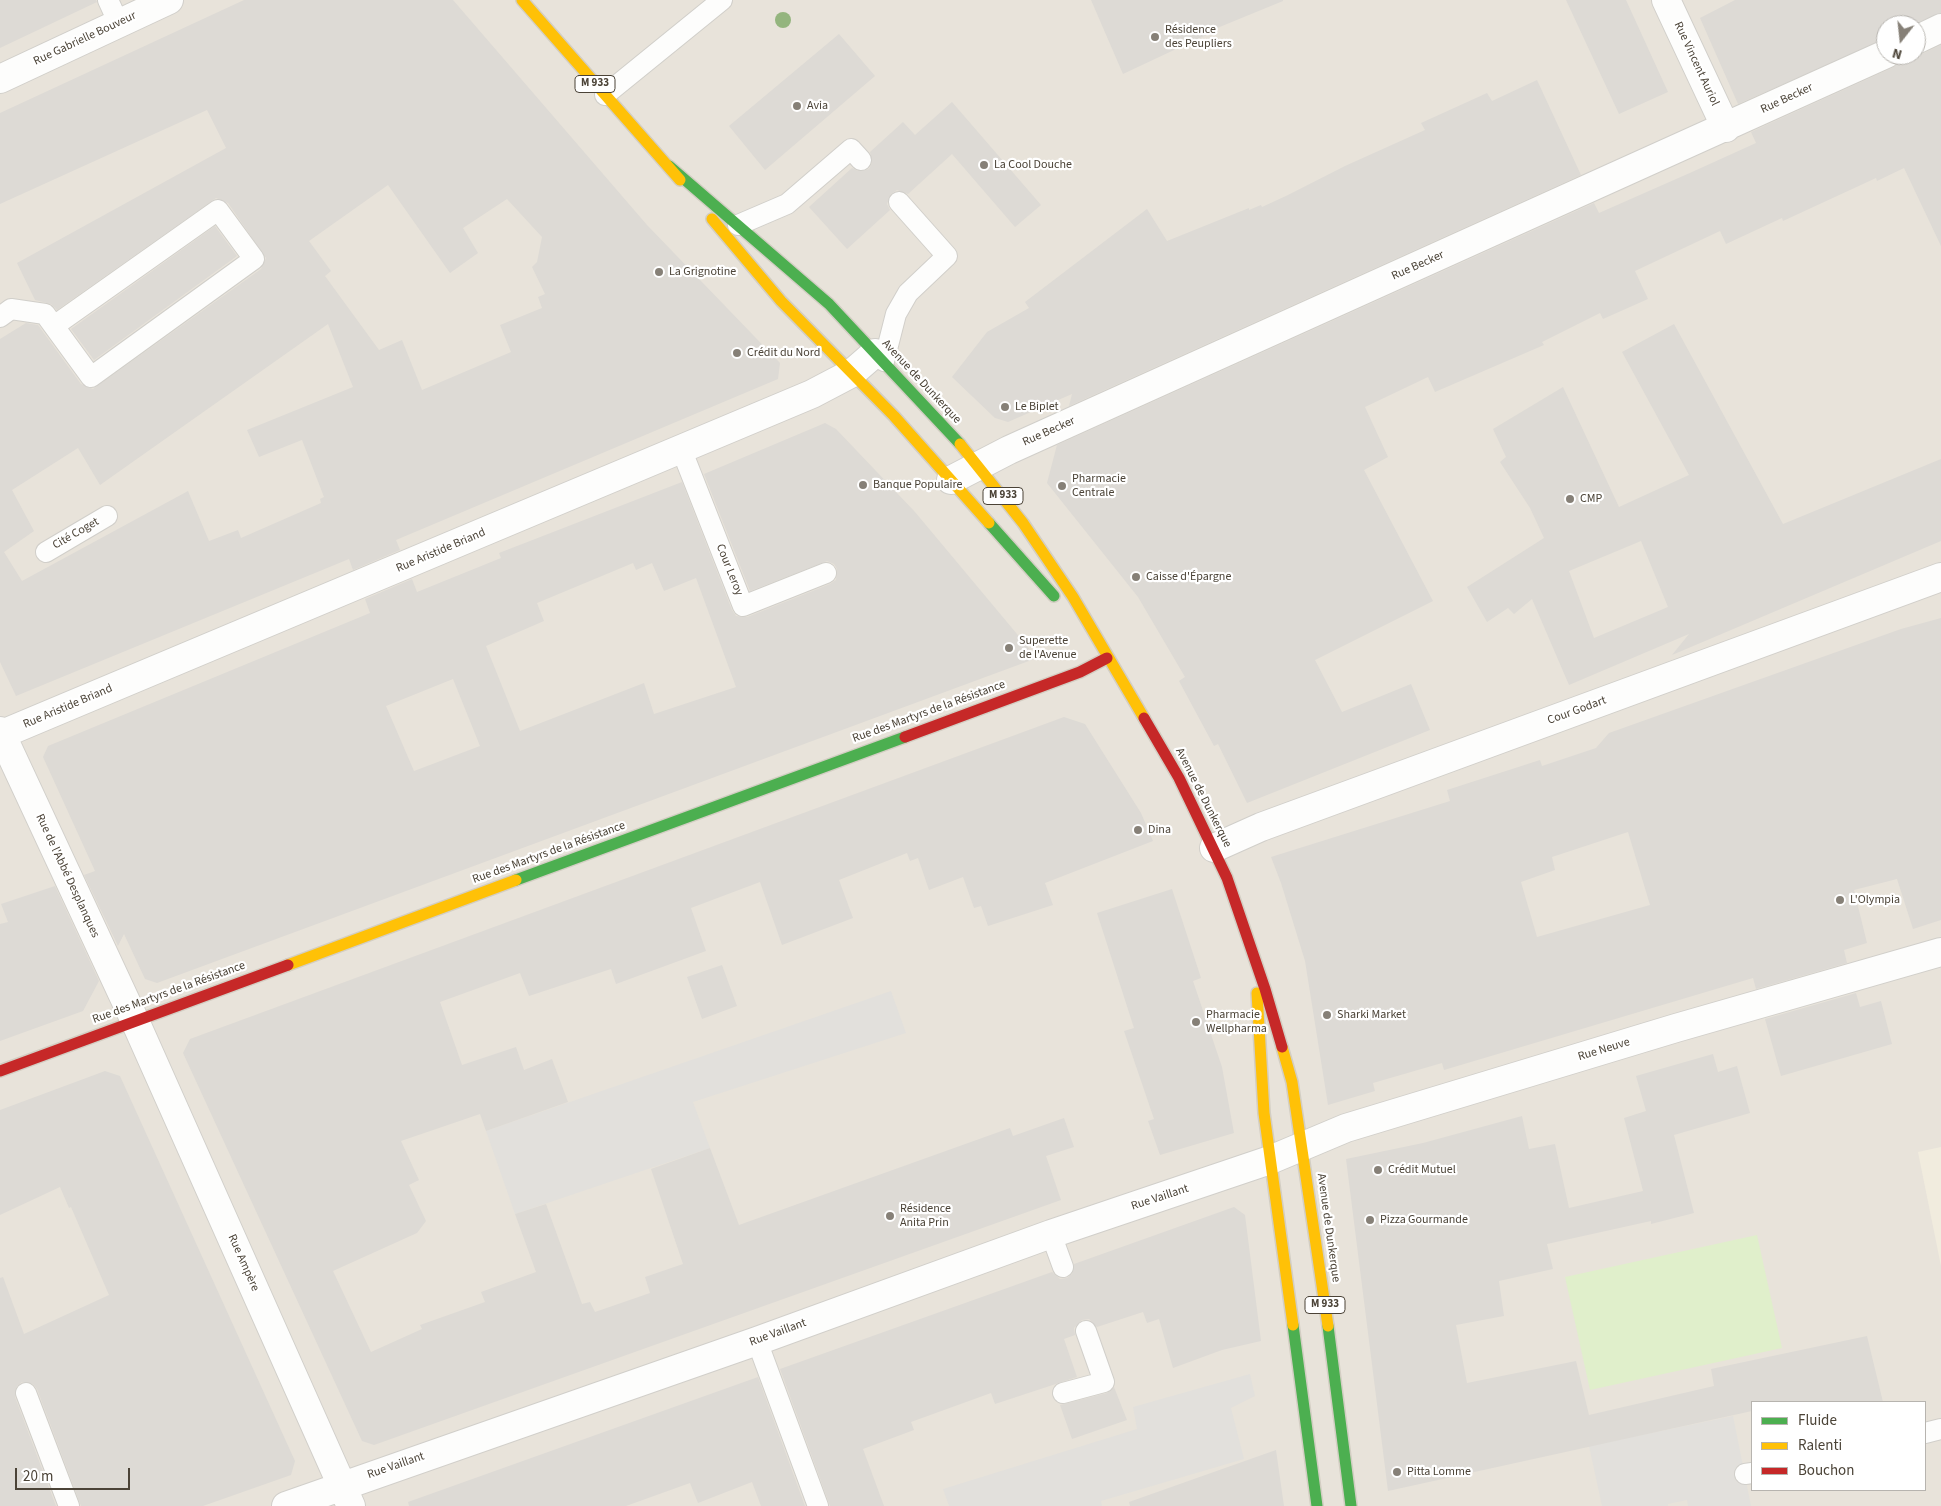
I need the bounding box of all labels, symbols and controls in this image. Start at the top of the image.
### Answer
street label: Rue Gabrielle Bouveur [31,9,139,69]
north arrow [1876,15,1926,65]
street label: Rue Vincent Auriol [1670,20,1722,108]
place label: Résidence des Peupliers [1165,23,1232,51]
marker: Résidence des Peupliers [1149,31,1161,43]
text: N [1890,43,1904,64]
road number: M 933 [575,76,615,92]
street label: Rue Becker [1759,81,1815,117]
place label: Avia [807,99,828,113]
marker: Avia [791,100,803,112]
place label: La Cool Douche [994,158,1072,172]
marker: La Cool Douche [978,159,990,171]
street label: Rue Becker [1389,248,1447,284]
place label: La Grignotine [669,265,736,279]
marker: La Grignotine [653,266,665,278]
street label: Avenue de Dunkerque [878,337,964,427]
place label: Crédit du Nord [747,346,820,360]
marker: Crédit du Nord [731,347,743,359]
place label: Le Biplet [1015,400,1059,414]
marker: Le Biplet [999,401,1011,413]
street label: Rue Becker [1020,414,1078,450]
place label: Pharmacie Centrale [1072,472,1126,500]
place label: Banque Populaire [873,478,962,492]
marker: Banque Populaire [857,479,869,491]
marker: Pharmacie Centrale [1056,480,1068,492]
road number: M 933 [983,488,1023,504]
place label: CMP [1580,492,1602,506]
marker: CMP [1564,493,1576,505]
street label: Cité Coget [50,515,102,553]
street label: Rue Aristide Briand [394,526,488,576]
street label: Cour Leroy [712,542,746,598]
place label: Caisse d'Épargne [1146,570,1231,584]
marker: Caisse d'Épargne [1130,571,1142,583]
place label: Superette de l'Avenue [1019,634,1076,662]
marker: Superette de l'Avenue [1003,642,1015,654]
street label: Rue des Martyrs de la Résistance [851,678,1007,746]
street label: Rue Aristide Briand [21,682,115,732]
street label: Cour Godart [1546,694,1608,728]
street label: Avenue de Dunkerque [1172,746,1234,850]
street label: Rue de l'Abbé Desplanques [32,812,102,940]
street label: Rue des Martyrs de la Résistance [471,819,627,887]
place label: Dina [1148,823,1171,837]
marker: Dina [1132,824,1144,836]
place label: L'Olympia [1850,893,1900,907]
marker: L'Olympia [1834,894,1846,906]
street label: Rue des Martyrs de la Résistance [91,959,247,1027]
place label: Pharmacie Wellpharma [1206,1008,1267,1036]
place label: Sharki Market [1337,1008,1406,1022]
marker: Sharki Market [1321,1009,1333,1021]
marker: Pharmacie Wellpharma [1190,1016,1202,1028]
street label: Rue Neuve [1576,1035,1632,1065]
place label: Crédit Mutuel [1388,1163,1456,1177]
marker: Crédit Mutuel [1372,1164,1384,1176]
street label: Avenue de Dunkerque [1313,1173,1343,1283]
street label: Rue Vaillant [1130,1182,1190,1214]
place label: Résidence Anita Prin [900,1202,951,1230]
marker: Résidence Anita Prin [884,1210,896,1222]
place label: Pizza Gourmande [1380,1213,1468,1227]
marker: Pizza Gourmande [1364,1214,1376,1226]
street label: Rue Ampère [224,1232,262,1294]
road number: M 933 [1305,1296,1345,1314]
street label: Rue Vaillant [748,1316,808,1350]
legend [1751,1401,1926,1491]
text: Fluide [1798,1410,1837,1431]
text: Ralenti [1798,1435,1842,1456]
street label: Rue Vaillant [366,1450,426,1482]
scale bar [18,1458,132,1490]
text: Bouchon [1798,1460,1854,1481]
place label: Pitta Lomme [1407,1465,1471,1479]
text: 20 m [23,1466,53,1487]
marker: Pitta Lomme [1391,1466,1403,1478]

